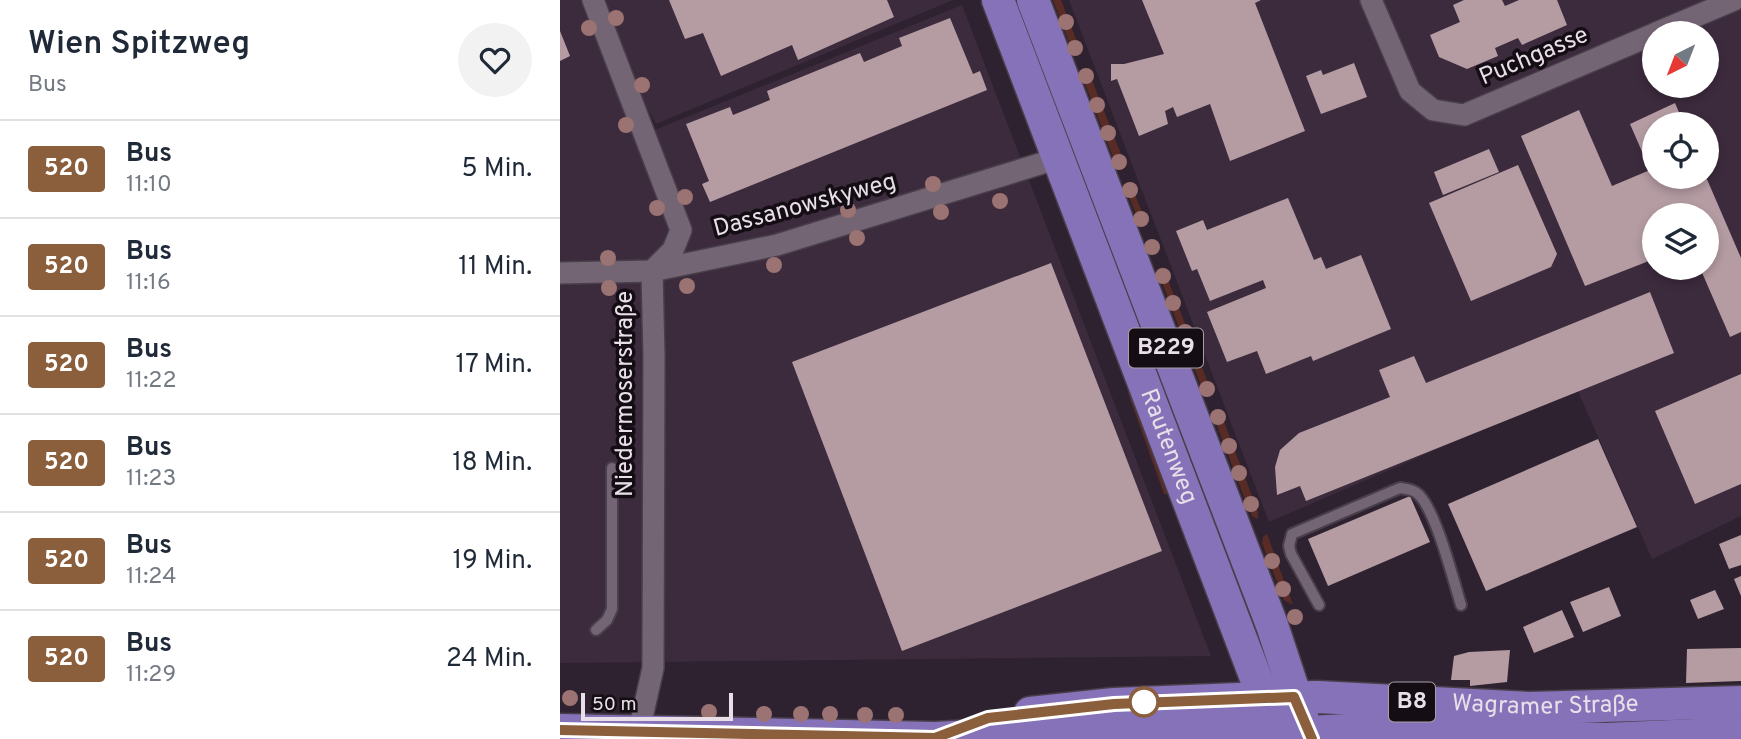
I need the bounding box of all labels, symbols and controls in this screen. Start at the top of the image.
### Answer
street label: Puchgasse [1475,21,1593,93]
north arrow [1642,21,1718,98]
map controls [1642,21,1719,280]
button: heart [458,23,532,97]
text: Wien Spitzweg [28,24,250,66]
text: Bus [28,71,67,100]
button: locate [1642,112,1719,189]
text: Bus [126,138,172,171]
text: 5 Min. [462,153,532,186]
text: 520 [44,154,89,184]
street label: Dassanowskyweg [710,167,900,245]
text: 11:10 [126,171,172,200]
button: layers [1642,203,1719,280]
text: Bus [126,236,172,269]
text: 11 Min. [458,251,532,284]
text: 520 [44,252,89,282]
text: 11:16 [126,269,171,298]
street label: Niedermoserstraße [611,291,641,497]
road number: B229 [1129,328,1203,368]
text: Bus [126,334,172,367]
text: 17 Min. [456,349,532,382]
text: 520 [44,350,89,380]
text: 11:22 [126,367,177,396]
street label: Rautenweg [1132,385,1203,509]
text: Bus [126,432,172,465]
text: 18 Min. [452,447,532,480]
text: 520 [44,448,89,478]
text: 11:23 [126,465,176,494]
text: Bus [126,530,172,563]
text: 19 Min. [452,545,532,578]
text: 520 [44,546,89,576]
text: 11:24 [126,563,176,592]
text: Bus [126,628,172,661]
text: 24 Min. [446,643,532,676]
text: 520 [44,644,89,674]
text: 11:29 [126,661,176,690]
road number: B8 [1389,682,1435,722]
unlabelled marker [1129,687,1159,717]
street label: Wagramer Straße [1451,689,1639,723]
scale bar [581,690,733,722]
text: 50 m [592,693,637,717]

